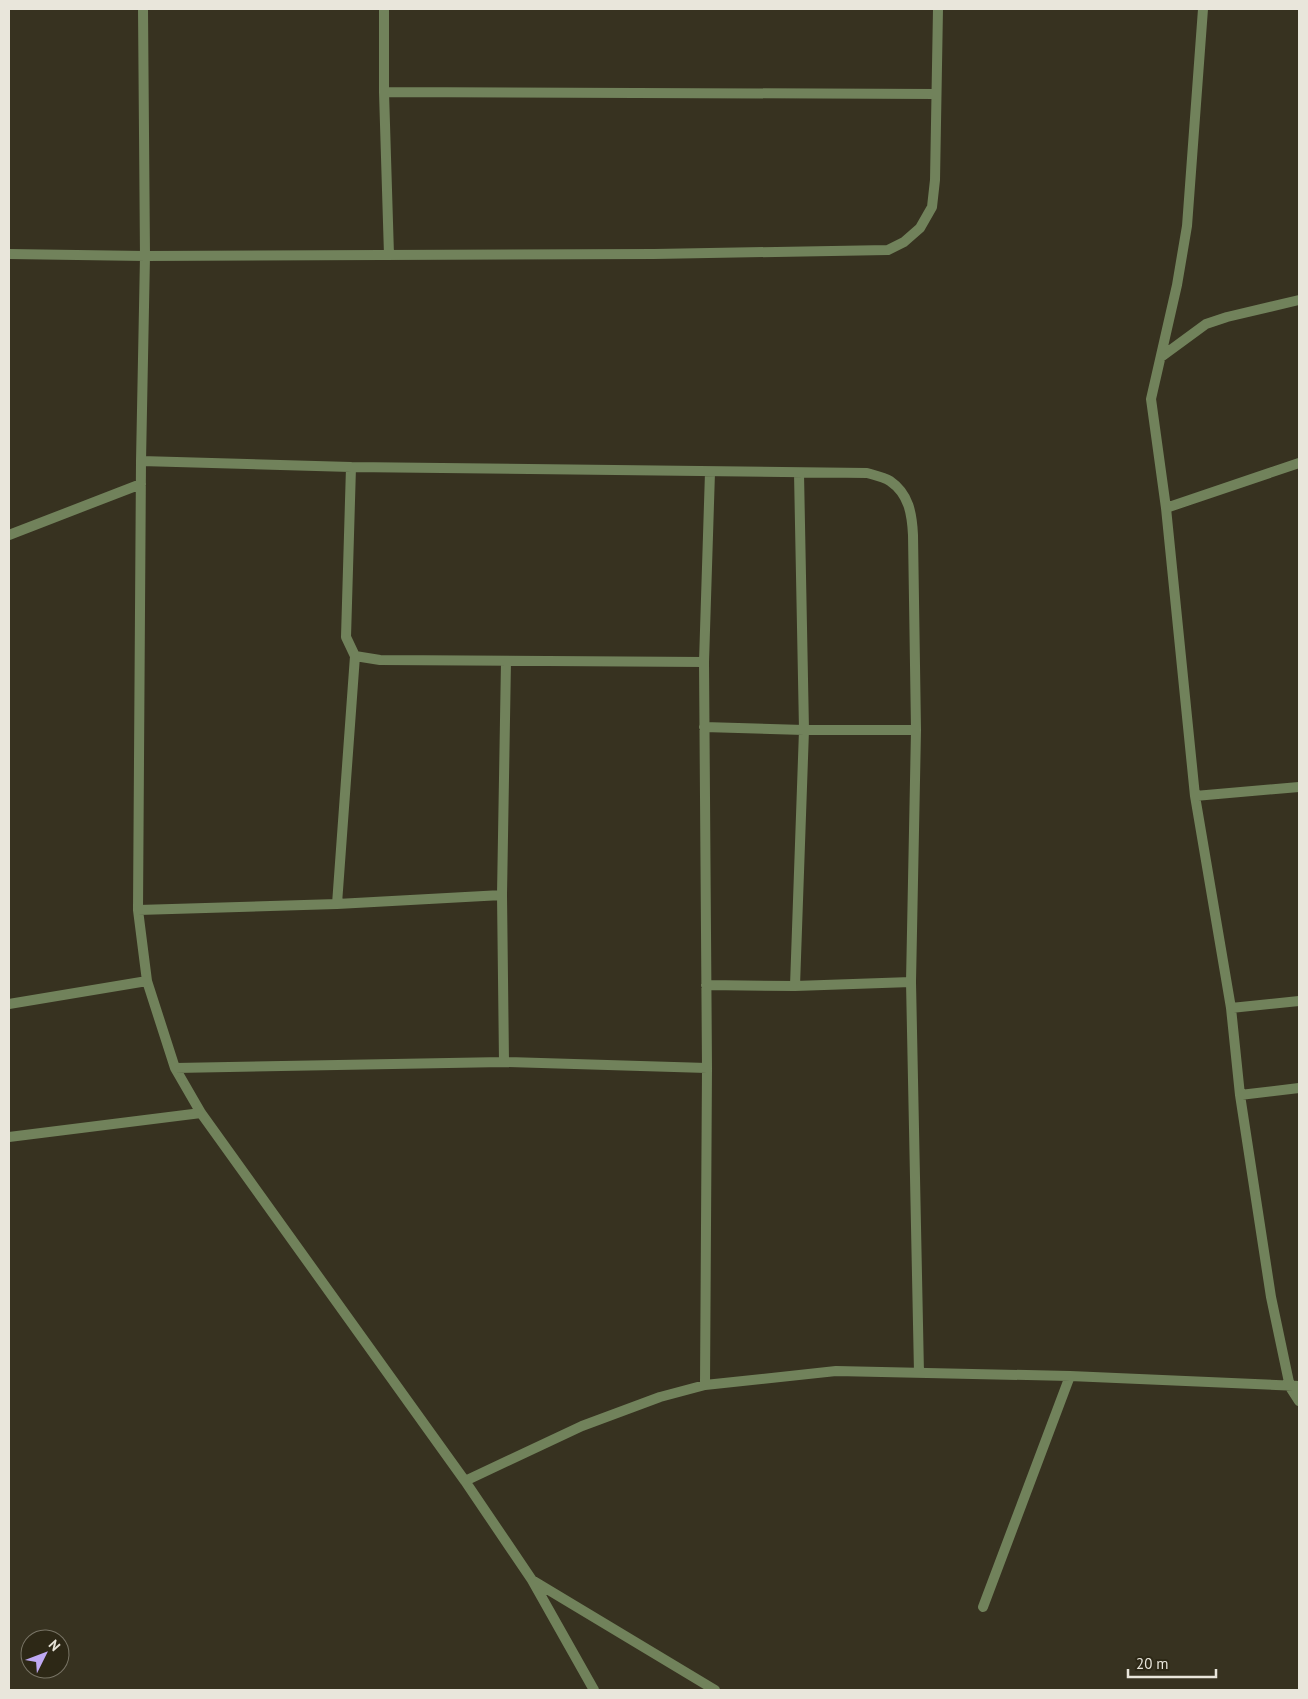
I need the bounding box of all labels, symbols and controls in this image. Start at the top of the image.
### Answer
north arrow [20,1629,70,1679]
text: N [45,1636,64,1655]
scale bar [1128,1646,1216,1678]
text: 20 m [1136,1654,1169,1673]

